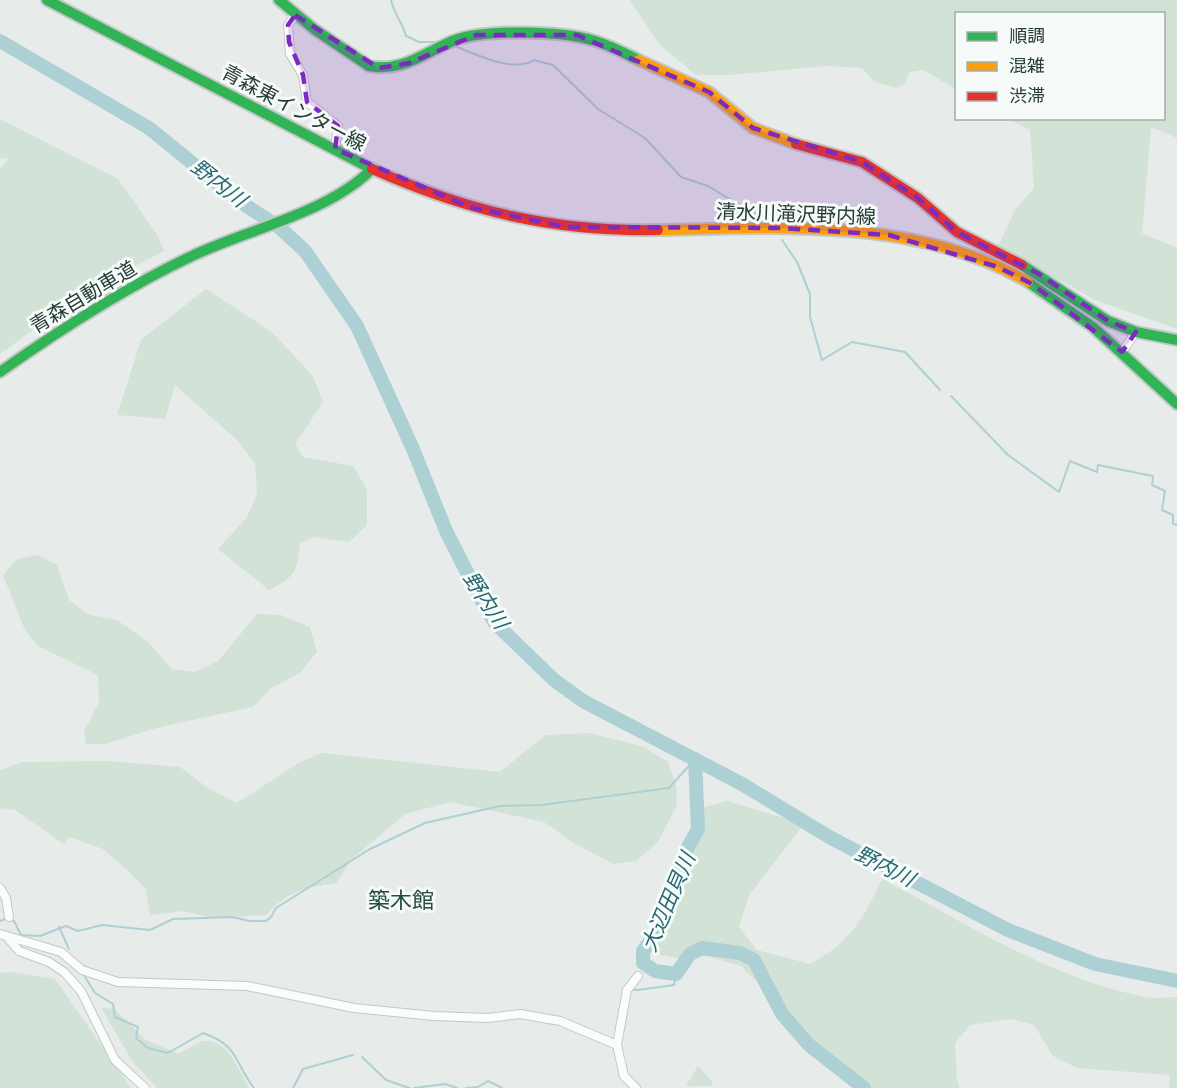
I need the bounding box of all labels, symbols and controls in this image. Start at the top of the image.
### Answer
legend [955,12,1165,120]
text: 順調 [1009,25,1045,47]
text: 混雑 [1009,55,1045,77]
street label: 青森東インター線 [218,60,370,156]
text: 渋滞 [1009,85,1045,107]
water label: 野内川 [186,154,253,213]
street label: 清水川滝沢野内線 [716,199,876,229]
street label: 青森自動車道 [25,256,141,338]
water label: 野内川 [458,567,515,635]
water label: 野内川 [851,841,921,892]
water label: 大辺田貝川 [636,847,701,955]
district label: 築木館 [368,887,434,914]

